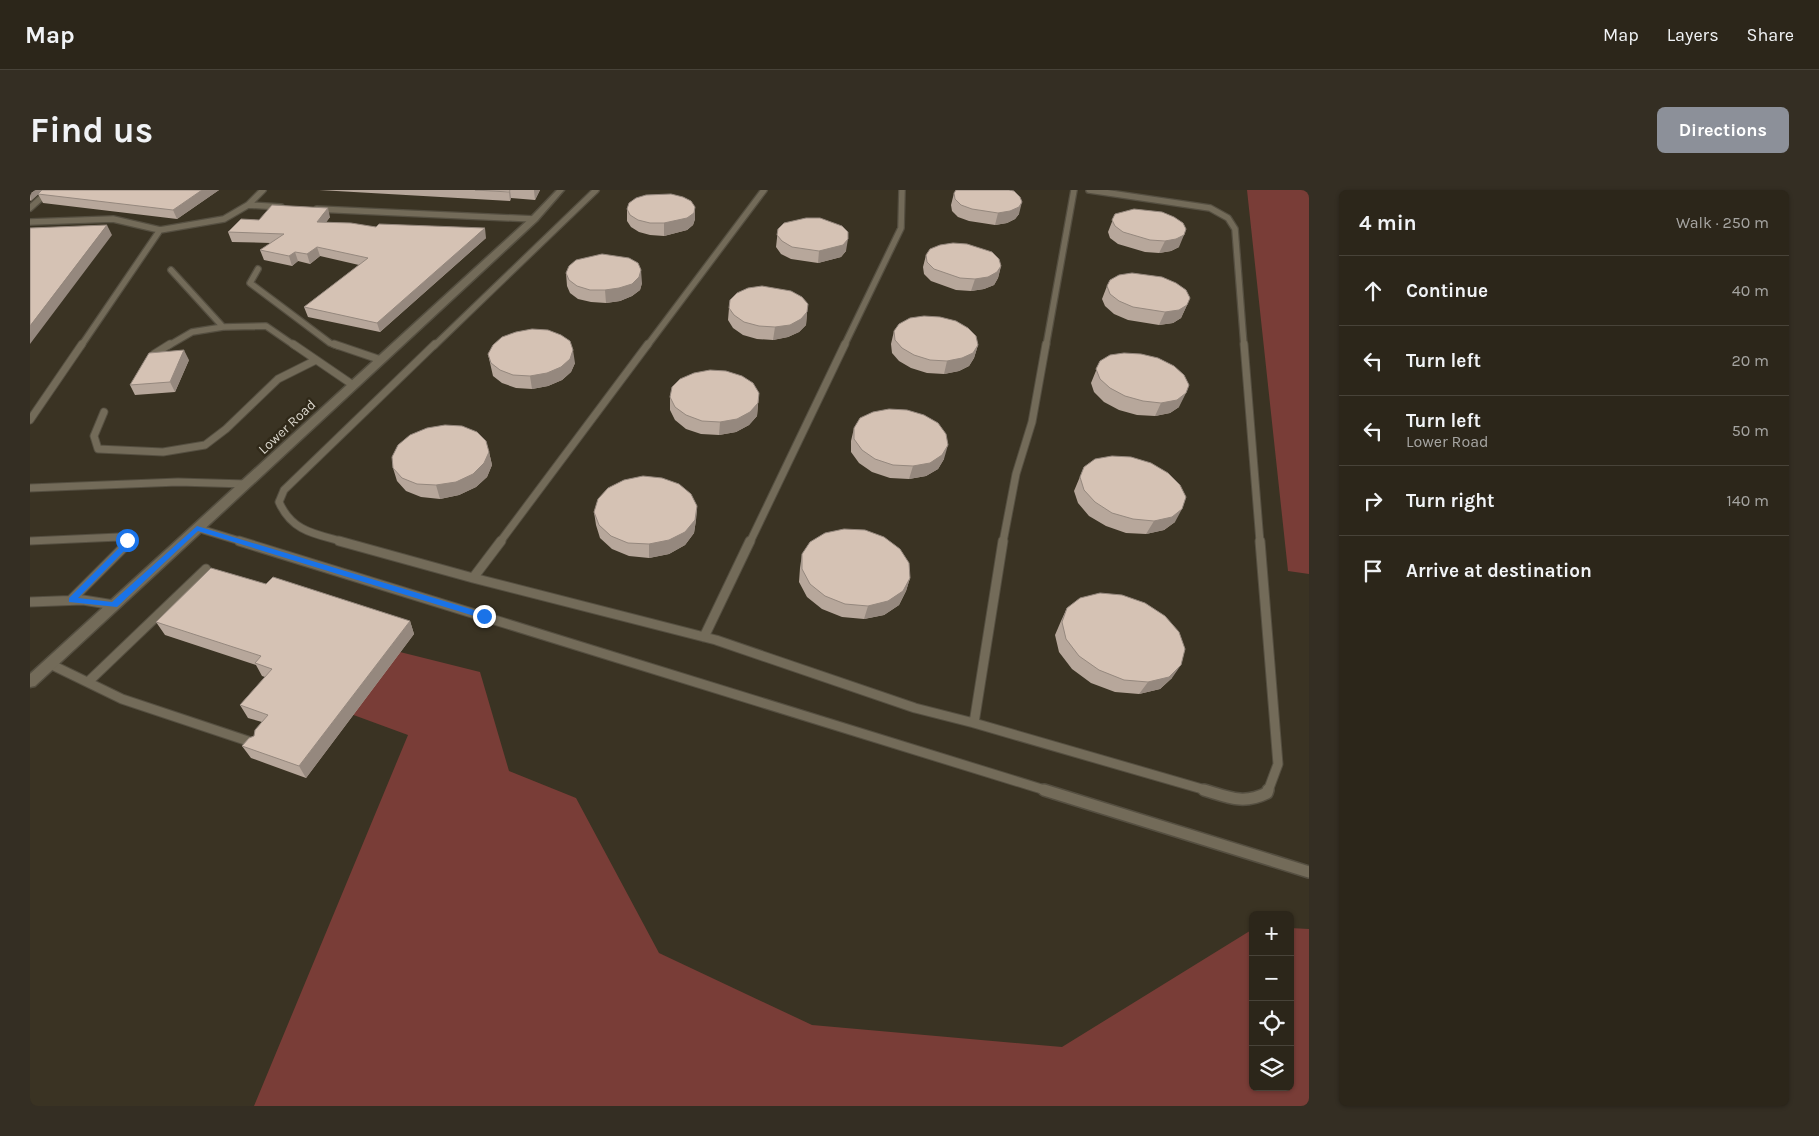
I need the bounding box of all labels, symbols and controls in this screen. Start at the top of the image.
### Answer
text: Map [25,21,75,49]
text: Map [1603,24,1639,46]
text: Layers [1667,24,1719,46]
text: Share [1747,24,1794,46]
button: Directions [1657,107,1789,153]
text: Find us [30,110,153,151]
text: 4 min [1359,211,1417,235]
text: Walk · 250 m [1676,213,1769,232]
icon: ahead [1359,277,1387,305]
text: Continue [1406,280,1488,302]
text: 40 m [1732,281,1769,300]
icon: left [1359,347,1387,375]
text: Turn left [1406,350,1481,372]
text: 20 m [1731,351,1769,370]
street label: Lower Road [255,396,319,458]
text: Turn left [1406,410,1481,432]
icon: left [1359,417,1387,445]
text: 50 m [1732,421,1769,440]
text: Lower Road [1406,432,1488,451]
icon: right [1359,487,1387,515]
text: Turn right [1406,490,1495,512]
text: 140 m [1727,491,1769,510]
route start [116,529,139,552]
icon: arrive [1359,557,1387,585]
text: Arrive at destination [1406,560,1592,582]
route end [473,605,496,628]
map controls [1249,911,1294,1091]
button: + [1249,911,1294,956]
button: − [1249,956,1294,1001]
button: locate [1249,1001,1294,1046]
button: layers [1249,1046,1294,1091]

